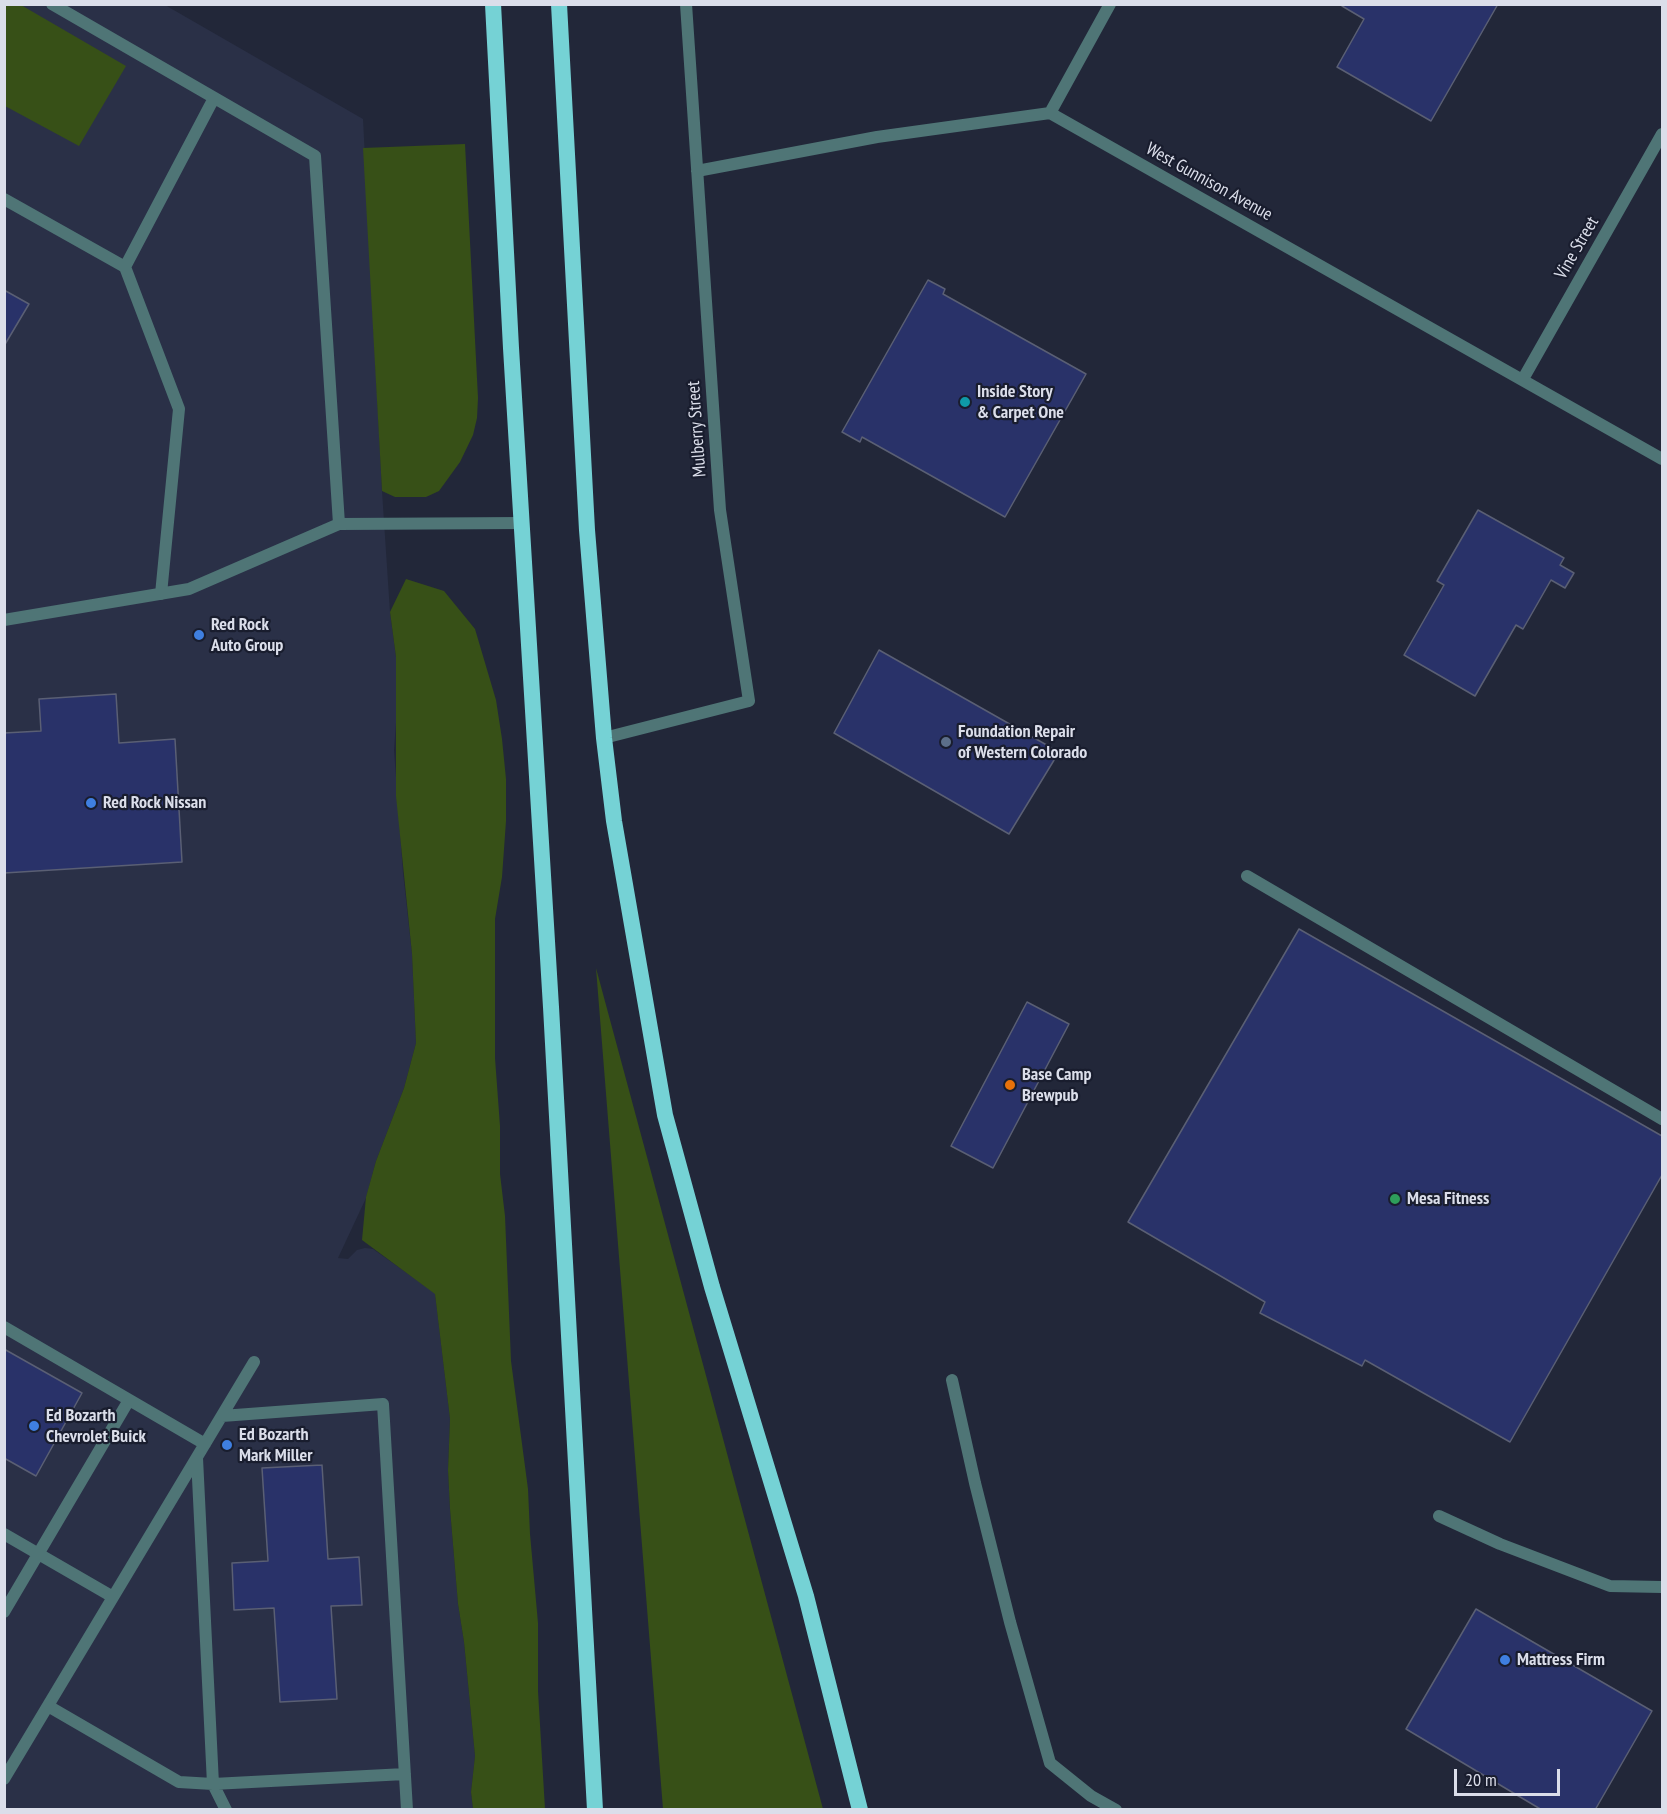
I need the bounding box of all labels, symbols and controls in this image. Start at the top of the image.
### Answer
street label: West Gunnison Avenue [1142,138,1276,226]
street label: Vine Street [1550,213,1604,283]
street label: Mulberry Street [683,380,711,478]
place label: Inside Story & Carpet One [977,381,1064,424]
marker: Inside Story & Carpet One [958,395,972,409]
place label: Red Rock Auto Group [211,614,283,656]
marker: Red Rock Auto Group [192,628,206,642]
place label: Foundation Repair of Western Colorado [958,721,1087,764]
marker: Foundation Repair of Western Colorado [939,735,953,749]
place label: Red Rock Nissan [103,792,206,814]
marker: Red Rock Nissan [84,796,98,810]
place label: Base Camp Brewpub [1022,1064,1091,1106]
marker: Base Camp Brewpub [1003,1078,1017,1092]
place label: Mesa Fitness [1407,1188,1489,1210]
marker: Mesa Fitness [1388,1192,1402,1206]
place label: Ed Bozarth Chevrolet Buick [46,1405,146,1448]
marker: Ed Bozarth Chevrolet Buick [27,1419,41,1433]
place label: Ed Bozarth Mark Miller [239,1424,312,1466]
marker: Ed Bozarth Mark Miller [220,1438,234,1452]
place label: Mattress Firm [1517,1649,1605,1671]
marker: Mattress Firm [1498,1653,1512,1667]
scale bar [1457,1757,1564,1795]
text: 20 m [1465,1768,1497,1791]

